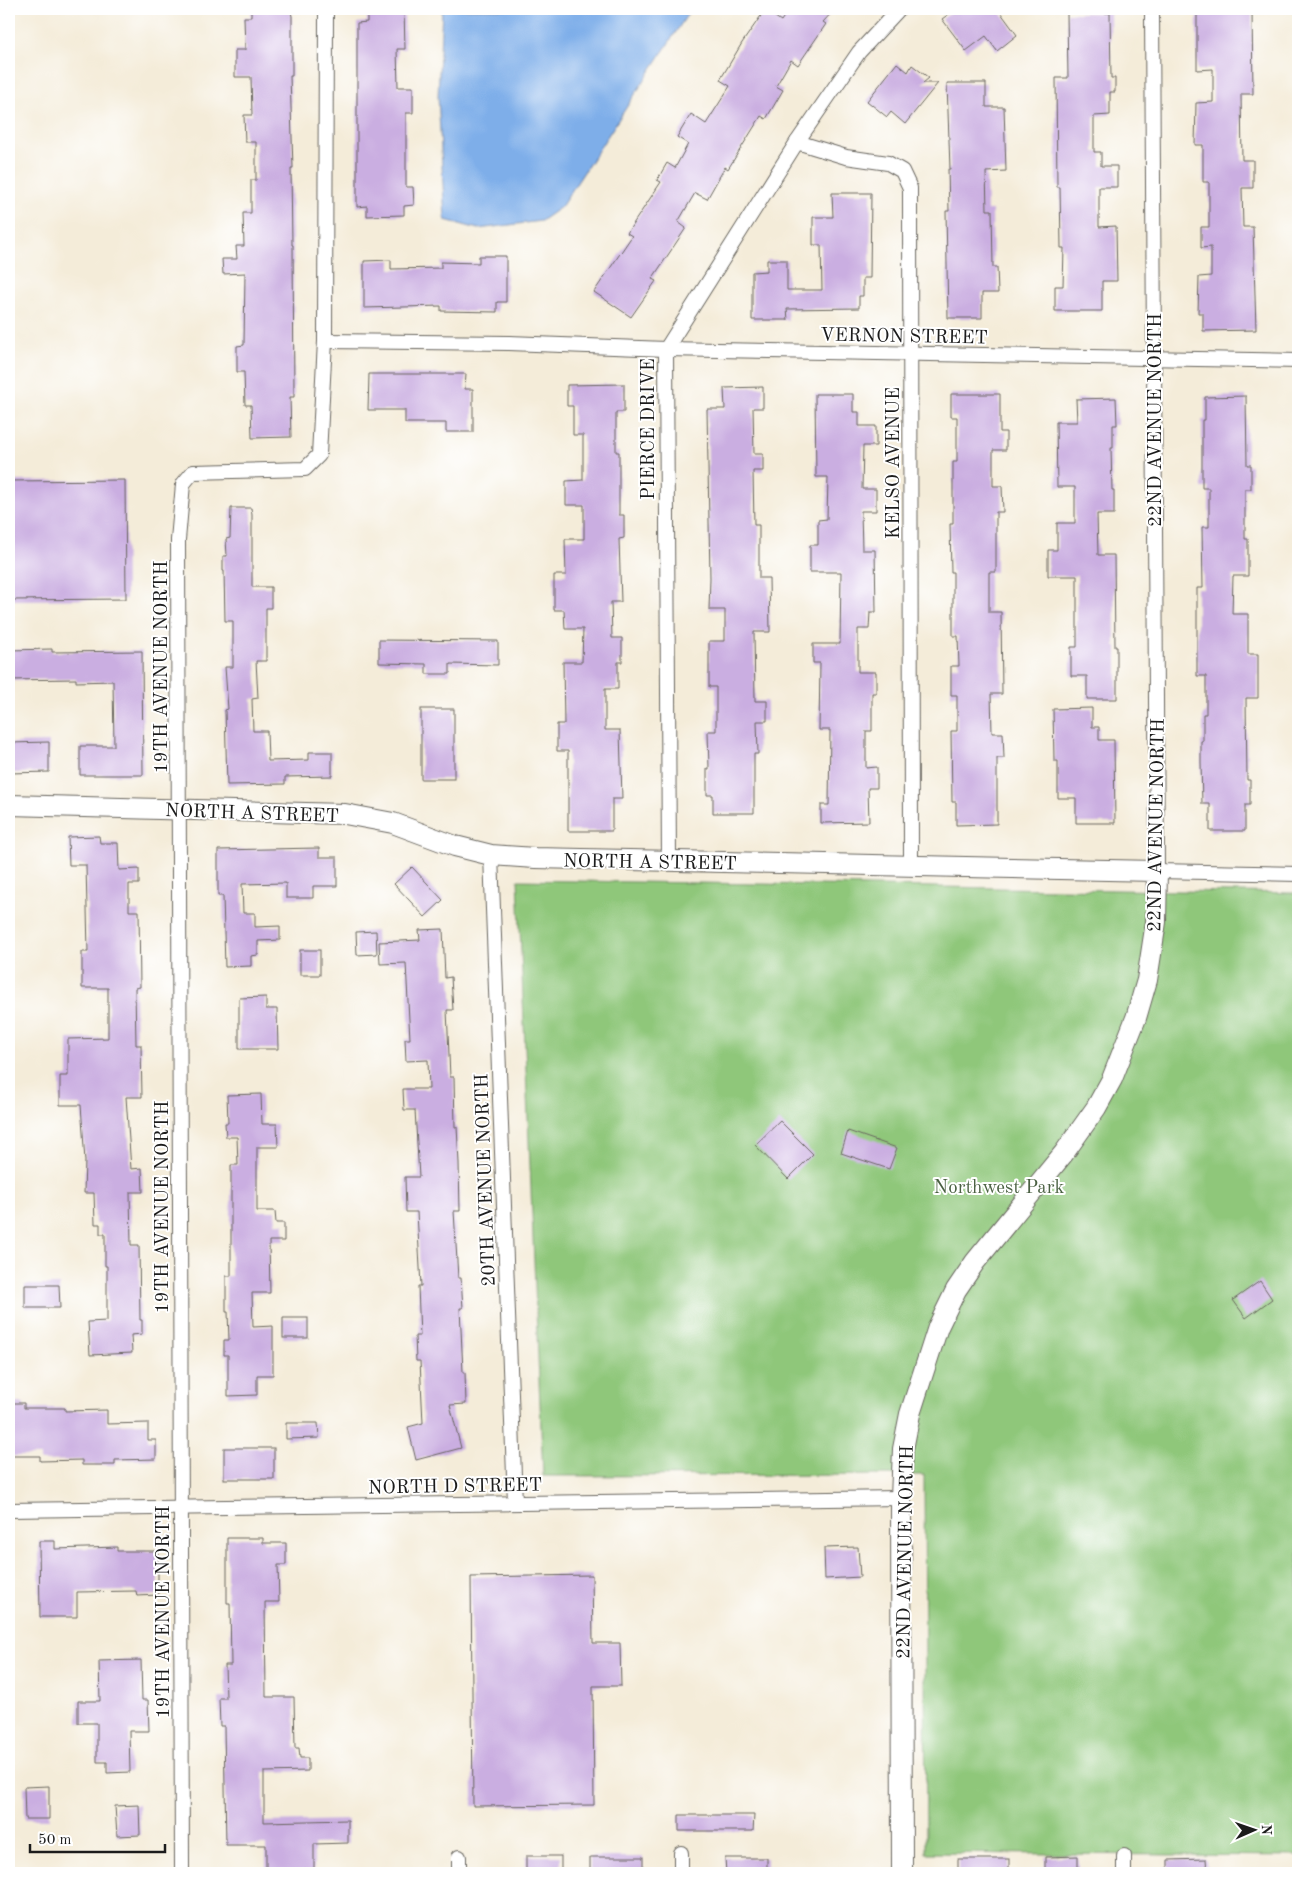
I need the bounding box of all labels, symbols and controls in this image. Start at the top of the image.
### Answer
street label: 22ND AVENUE NORTH [1147,313,1166,527]
street label: VERNON STREET [820,327,988,348]
street label: PIERCE DRIVE [640,358,659,500]
street label: KELSO AVENUE [885,387,904,539]
street label: 19TH AVENUE NORTH [153,560,172,774]
street label: 22ND AVENUE NORTH [1146,718,1169,932]
street label: NORTH A STREET [165,802,339,827]
street label: NORTH A STREET [563,852,737,875]
street label: 20TH AVENUE NORTH [473,1073,500,1287]
street label: 19TH AVENUE NORTH [154,1100,173,1314]
park label: Northwest Park [934,1179,1064,1198]
street label: 22ND AVENUE NORTH [895,1445,918,1659]
street label: NORTH D STREET [368,1476,542,1499]
street label: 19TH AVENUE NORTH [155,1505,174,1719]
north arrow [1230,1804,1280,1854]
scale bar [30,1822,165,1854]
text: N [1259,1824,1273,1835]
text: 50 m [38,1833,72,1848]

